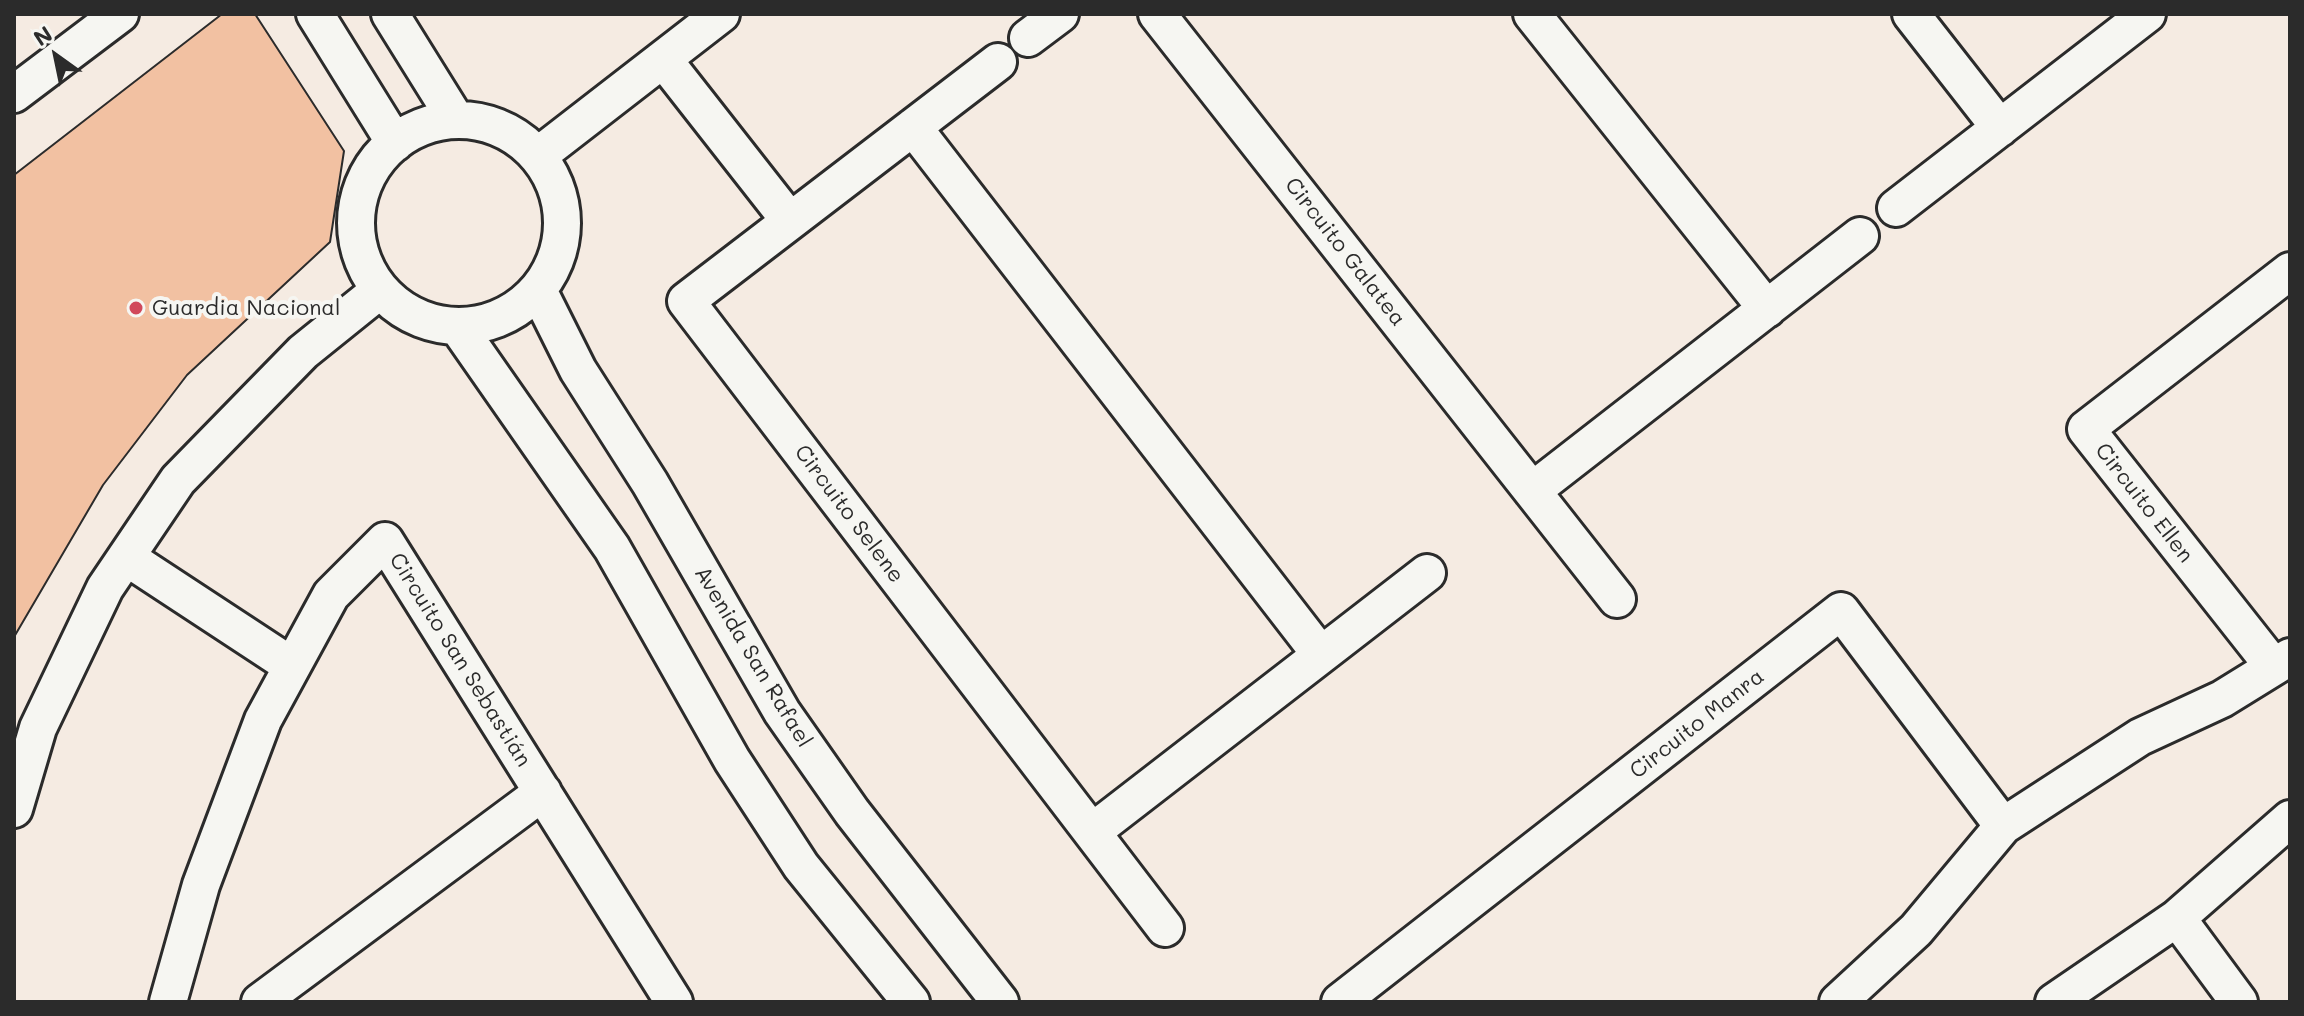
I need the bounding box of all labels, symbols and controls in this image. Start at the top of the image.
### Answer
north arrow [16,16,96,96]
text: N [28,19,58,52]
street label: Circuito Galatea [1279,172,1411,332]
place label: Guardia Nacional [152,295,341,321]
marker: Guardia Nacional [127,299,145,317]
street label: Circuito Ellen [2089,438,2199,568]
street label: Circuito Selene [789,440,909,588]
street label: Circuito San Sebastián [383,548,537,772]
street label: Avenida San Rafael [689,562,817,752]
street label: Circuito Manra [1625,663,1769,785]

